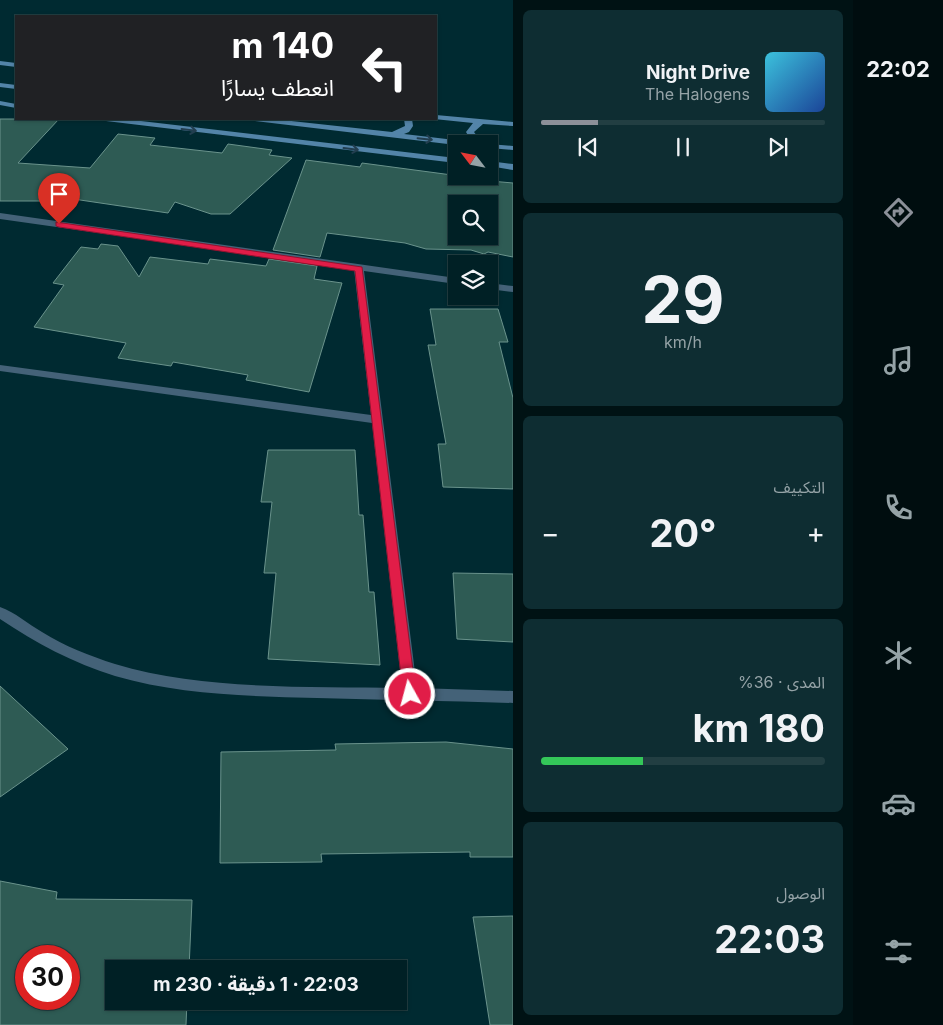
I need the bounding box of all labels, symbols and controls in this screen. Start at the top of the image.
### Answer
text: 140 m [231,24,334,66]
icon: left [352,35,417,100]
text: 22:02 [866,56,930,82]
text: Night Drive [646,61,750,84]
text: انعطف يسارًا [221,75,334,101]
text: The Halogens [645,84,750,104]
one-way arrow [181,125,197,135]
icon: previous [574,133,602,161]
icon: pause [669,133,697,161]
icon: next [764,133,792,161]
one-way arrow [417,134,433,144]
north arrow [448,135,498,185]
map controls [448,135,498,305]
one-way arrow [342,144,358,154]
pin [38,173,80,224]
icon: arrive [45,180,73,208]
button: search [448,195,498,245]
icon: directions [881,195,916,230]
button: layers [448,255,498,305]
text: 29 [641,260,725,339]
text: km/h [664,332,702,352]
icon: music [881,343,916,378]
text: التكييف [773,477,825,497]
icon: phone [881,490,916,525]
text: 20° [649,510,717,556]
text: − [541,516,560,550]
text: + [806,516,825,550]
icon: climate [881,638,916,673]
position arrow [383,667,435,719]
text: المدى · 36% [738,672,825,692]
text: 180 km [693,705,825,751]
icon: car [881,786,916,821]
text: الوصول [776,883,825,903]
text: 22:03 [714,916,825,962]
icon: filters [881,934,916,969]
speed limit sign: 30 [15,945,80,1010]
text: 22:03 · 1 دقيقة · 230 m [153,973,359,996]

